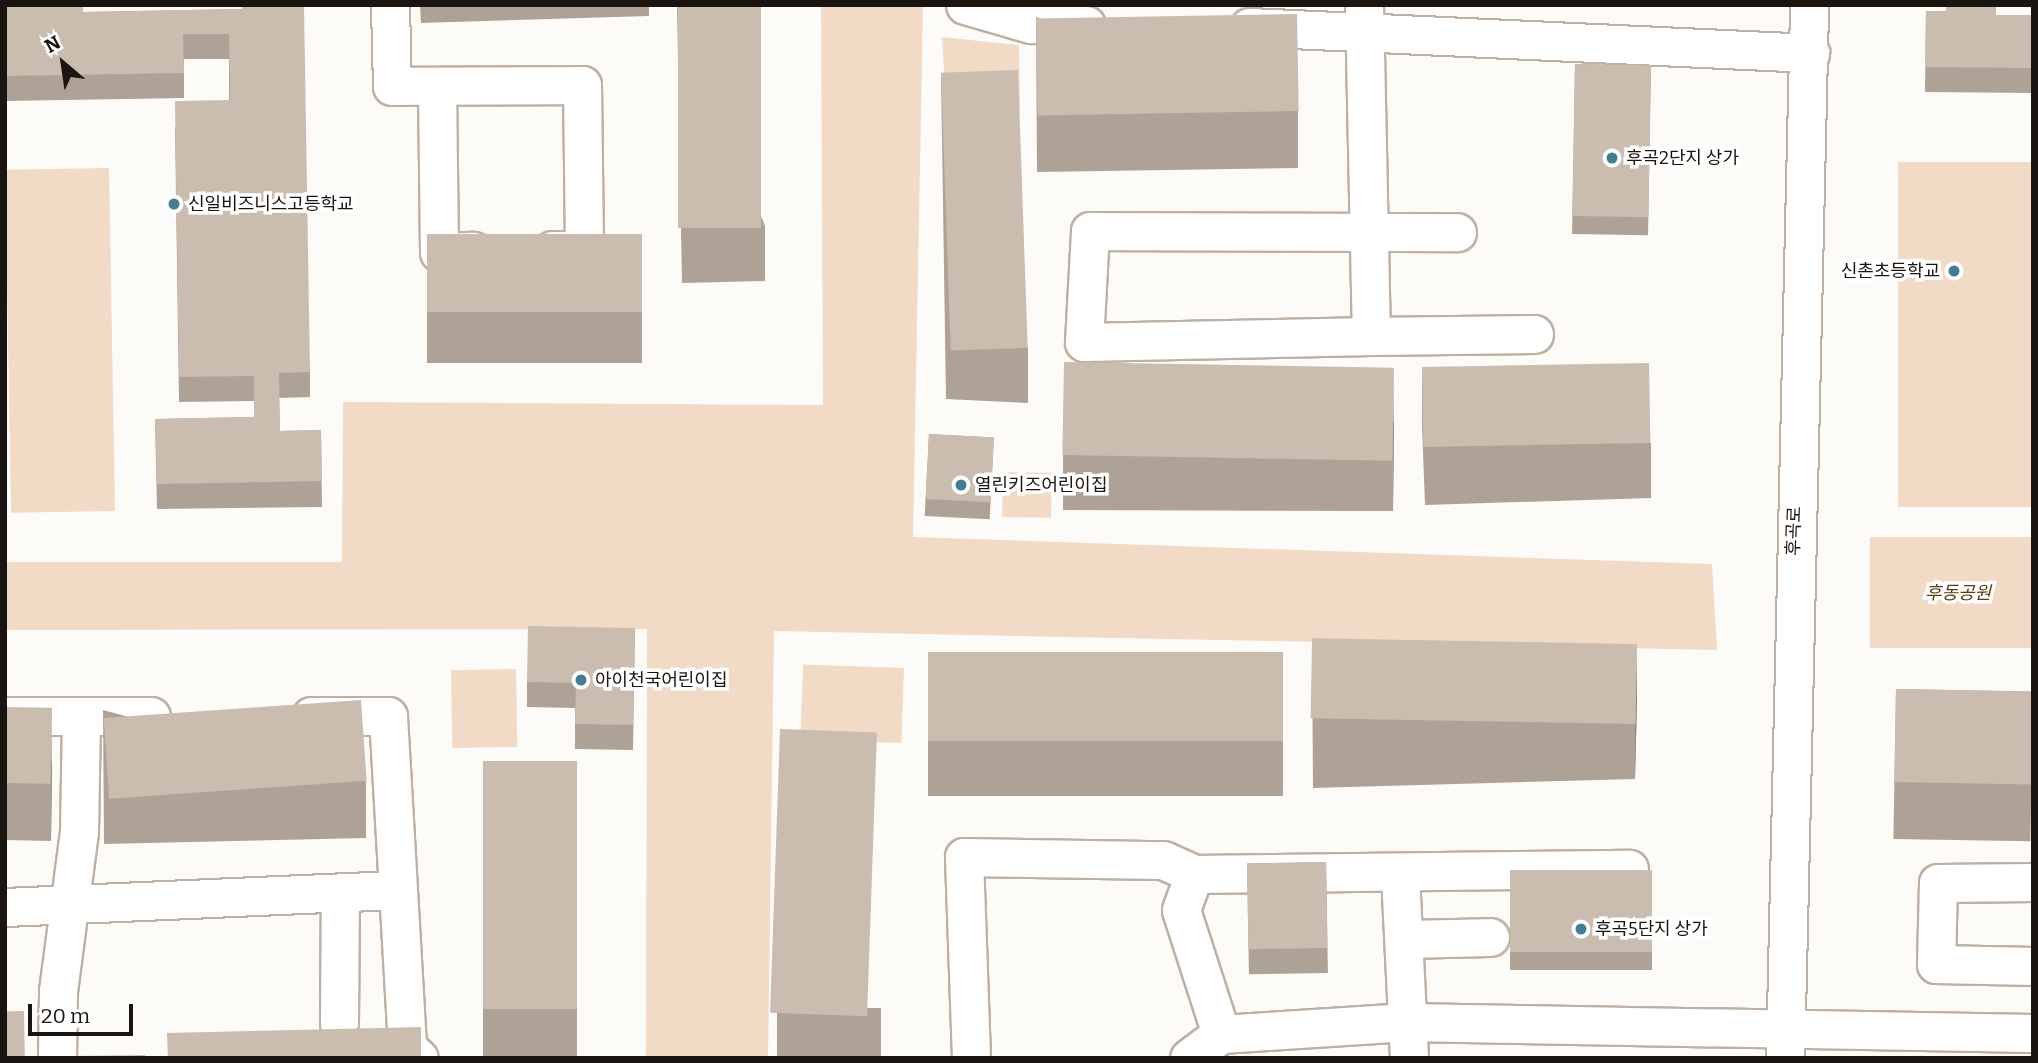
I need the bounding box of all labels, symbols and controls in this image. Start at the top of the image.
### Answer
north arrow [28,28,98,98]
text: N [41,31,65,58]
place label: 후곡2단지 상가 [1626,147,1739,169]
marker: 후곡2단지 상가 [1604,150,1620,166]
place label: 신일비즈니스고등학교 [188,193,354,215]
marker: 신일비즈니스고등학교 [166,196,182,212]
place label: 신촌초등학교 [1841,260,1940,282]
marker: 신촌초등학교 [1946,263,1962,279]
place label: 열린키즈어린이집 [975,474,1107,496]
marker: 열린키즈어린이집 [953,477,969,493]
street label: 후곡로 [1782,506,1806,556]
park label: 후동공원 [1925,582,1991,604]
place label: 아이천국어린이집 [595,669,727,691]
marker: 아이천국어린이집 [573,672,589,688]
place label: 후곡5단지 상가 [1595,918,1708,940]
marker: 후곡5단지 상가 [1573,921,1589,937]
scale bar [32,990,136,1034]
text: 20 m [41,1003,90,1029]

